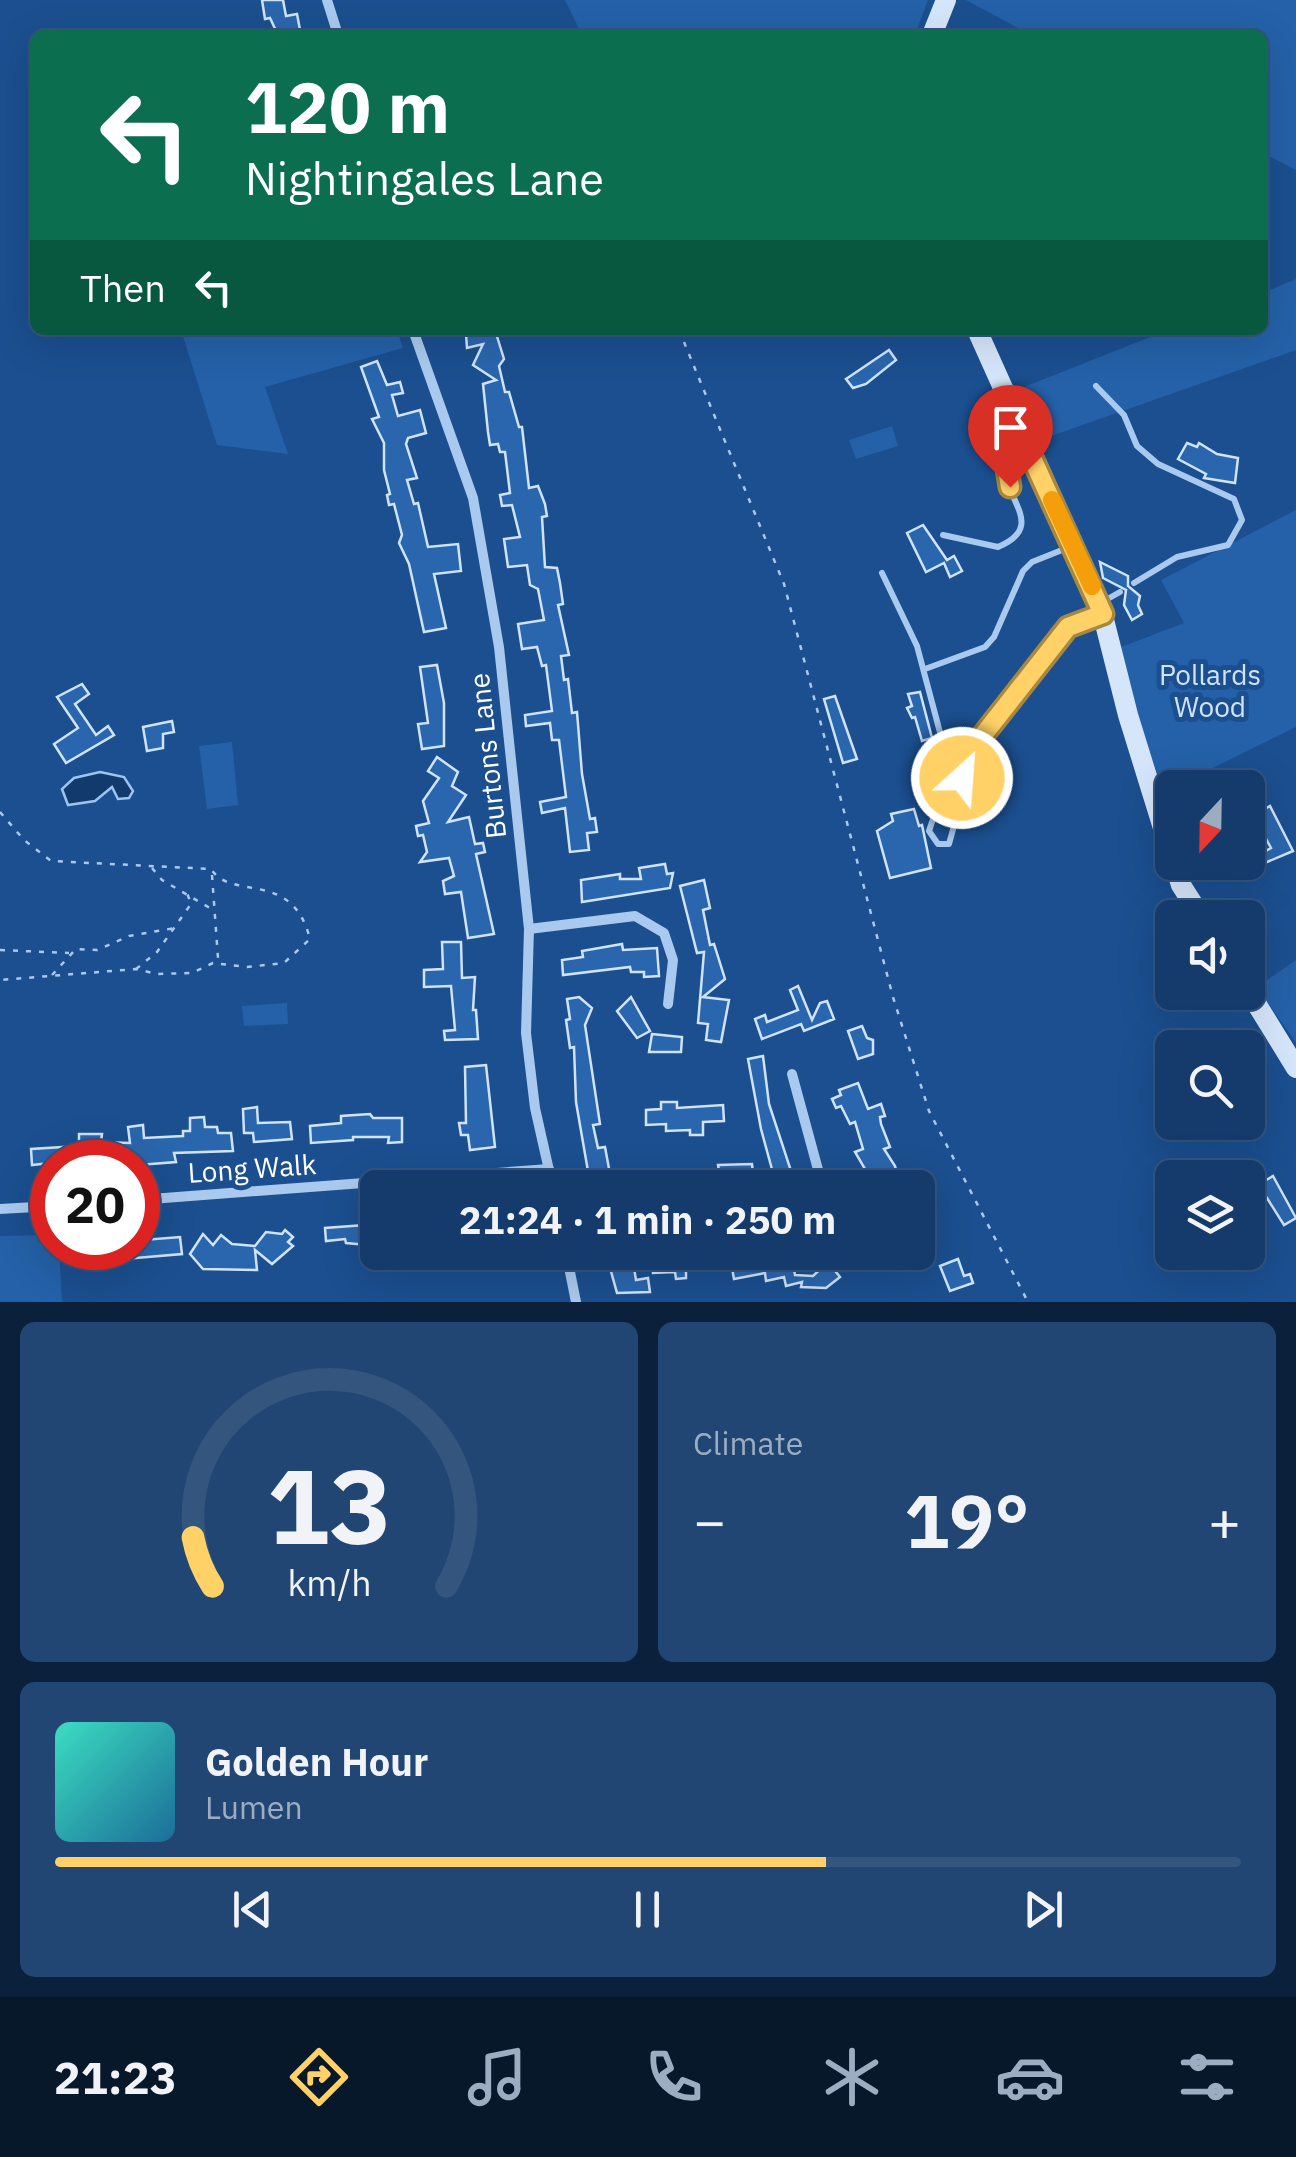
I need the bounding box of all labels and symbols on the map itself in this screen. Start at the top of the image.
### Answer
pin [968,385,1053,488]
park label: Pollards Wood [1159,656,1261,725]
street label: Burtons Lane [460,671,514,841]
position arrow [910,726,1014,830]
north arrow [1155,770,1265,880]
speed limit sign: 20 [30,1140,160,1270]
street label: Long Walk [187,1145,318,1191]

